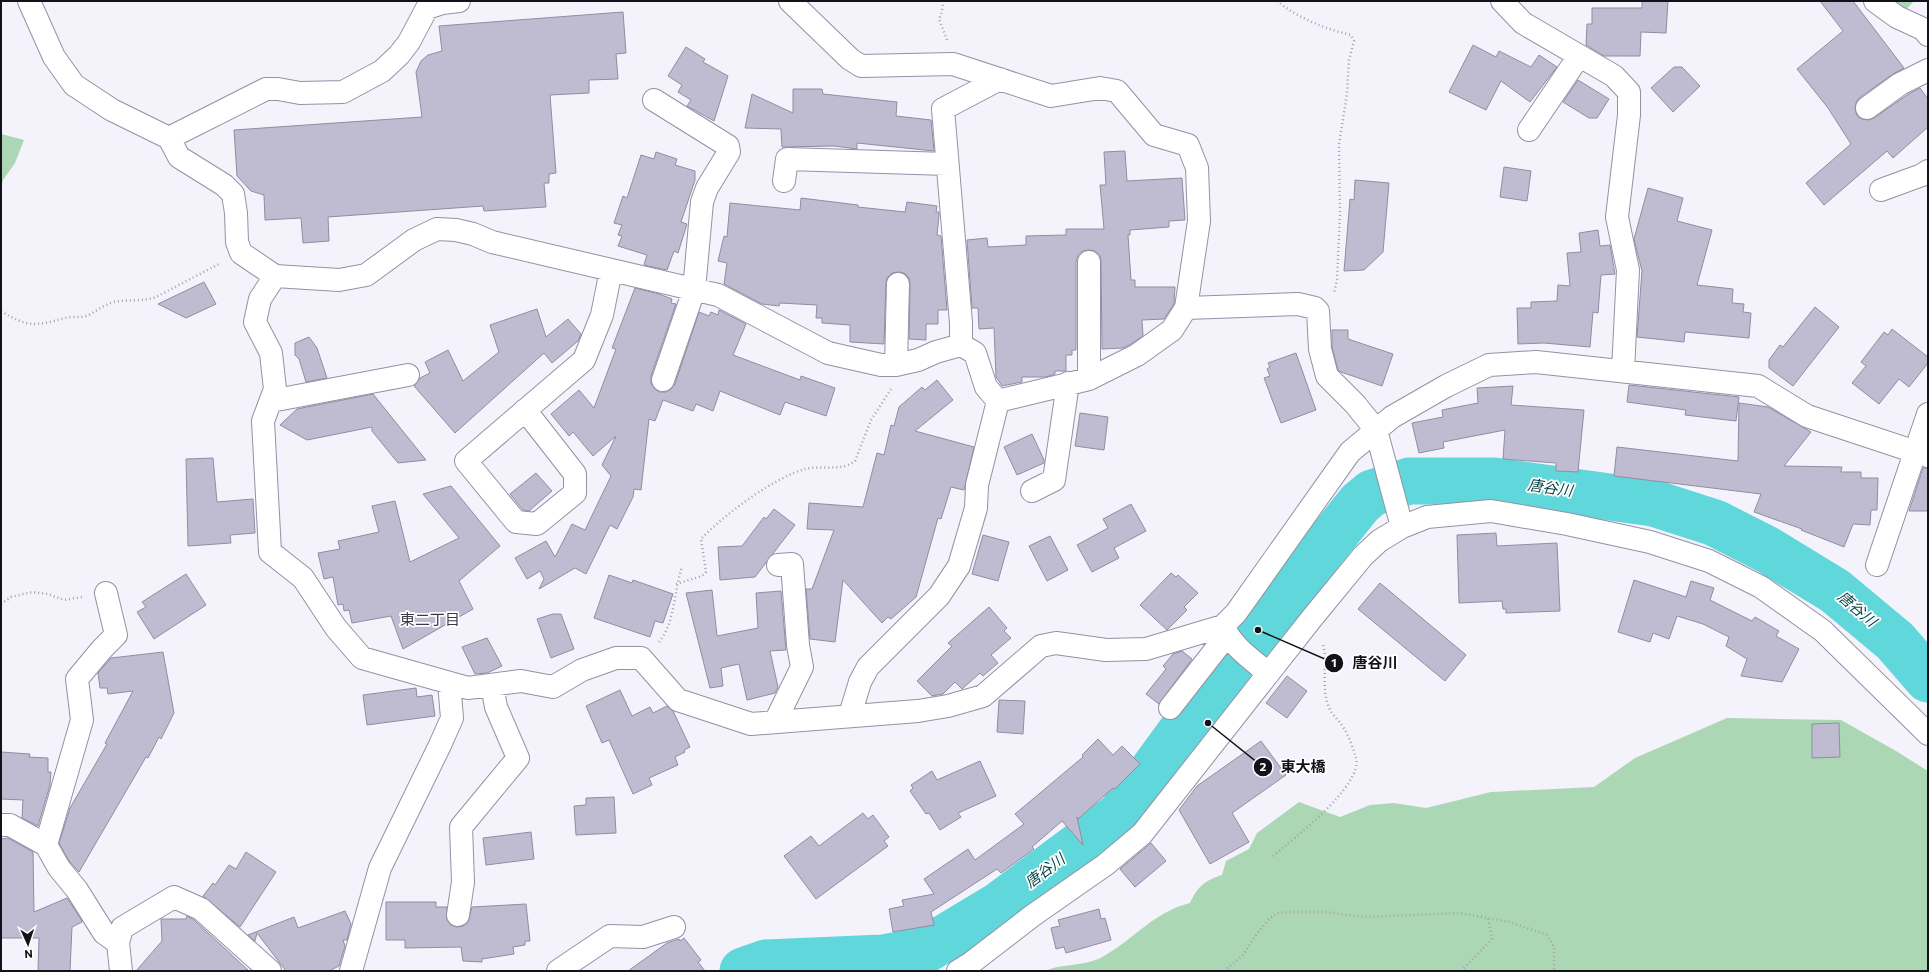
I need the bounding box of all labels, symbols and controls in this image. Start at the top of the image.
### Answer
water label: 唐谷川 [1527,475,1576,499]
water label: 唐谷川 [1835,587,1882,631]
district label: 東二丁目 [400,610,460,628]
callout: 唐谷川 [1324,649,1405,676]
text: 唐谷川 [1352,653,1398,671]
text: 1 [1331,655,1337,669]
callout: 東大橋 [1253,753,1334,780]
text: 東大橋 [1280,757,1326,775]
text: 2 [1260,759,1267,773]
water label: 唐谷川 [1021,848,1069,891]
north arrow [8,924,48,964]
text: N [24,948,33,961]

